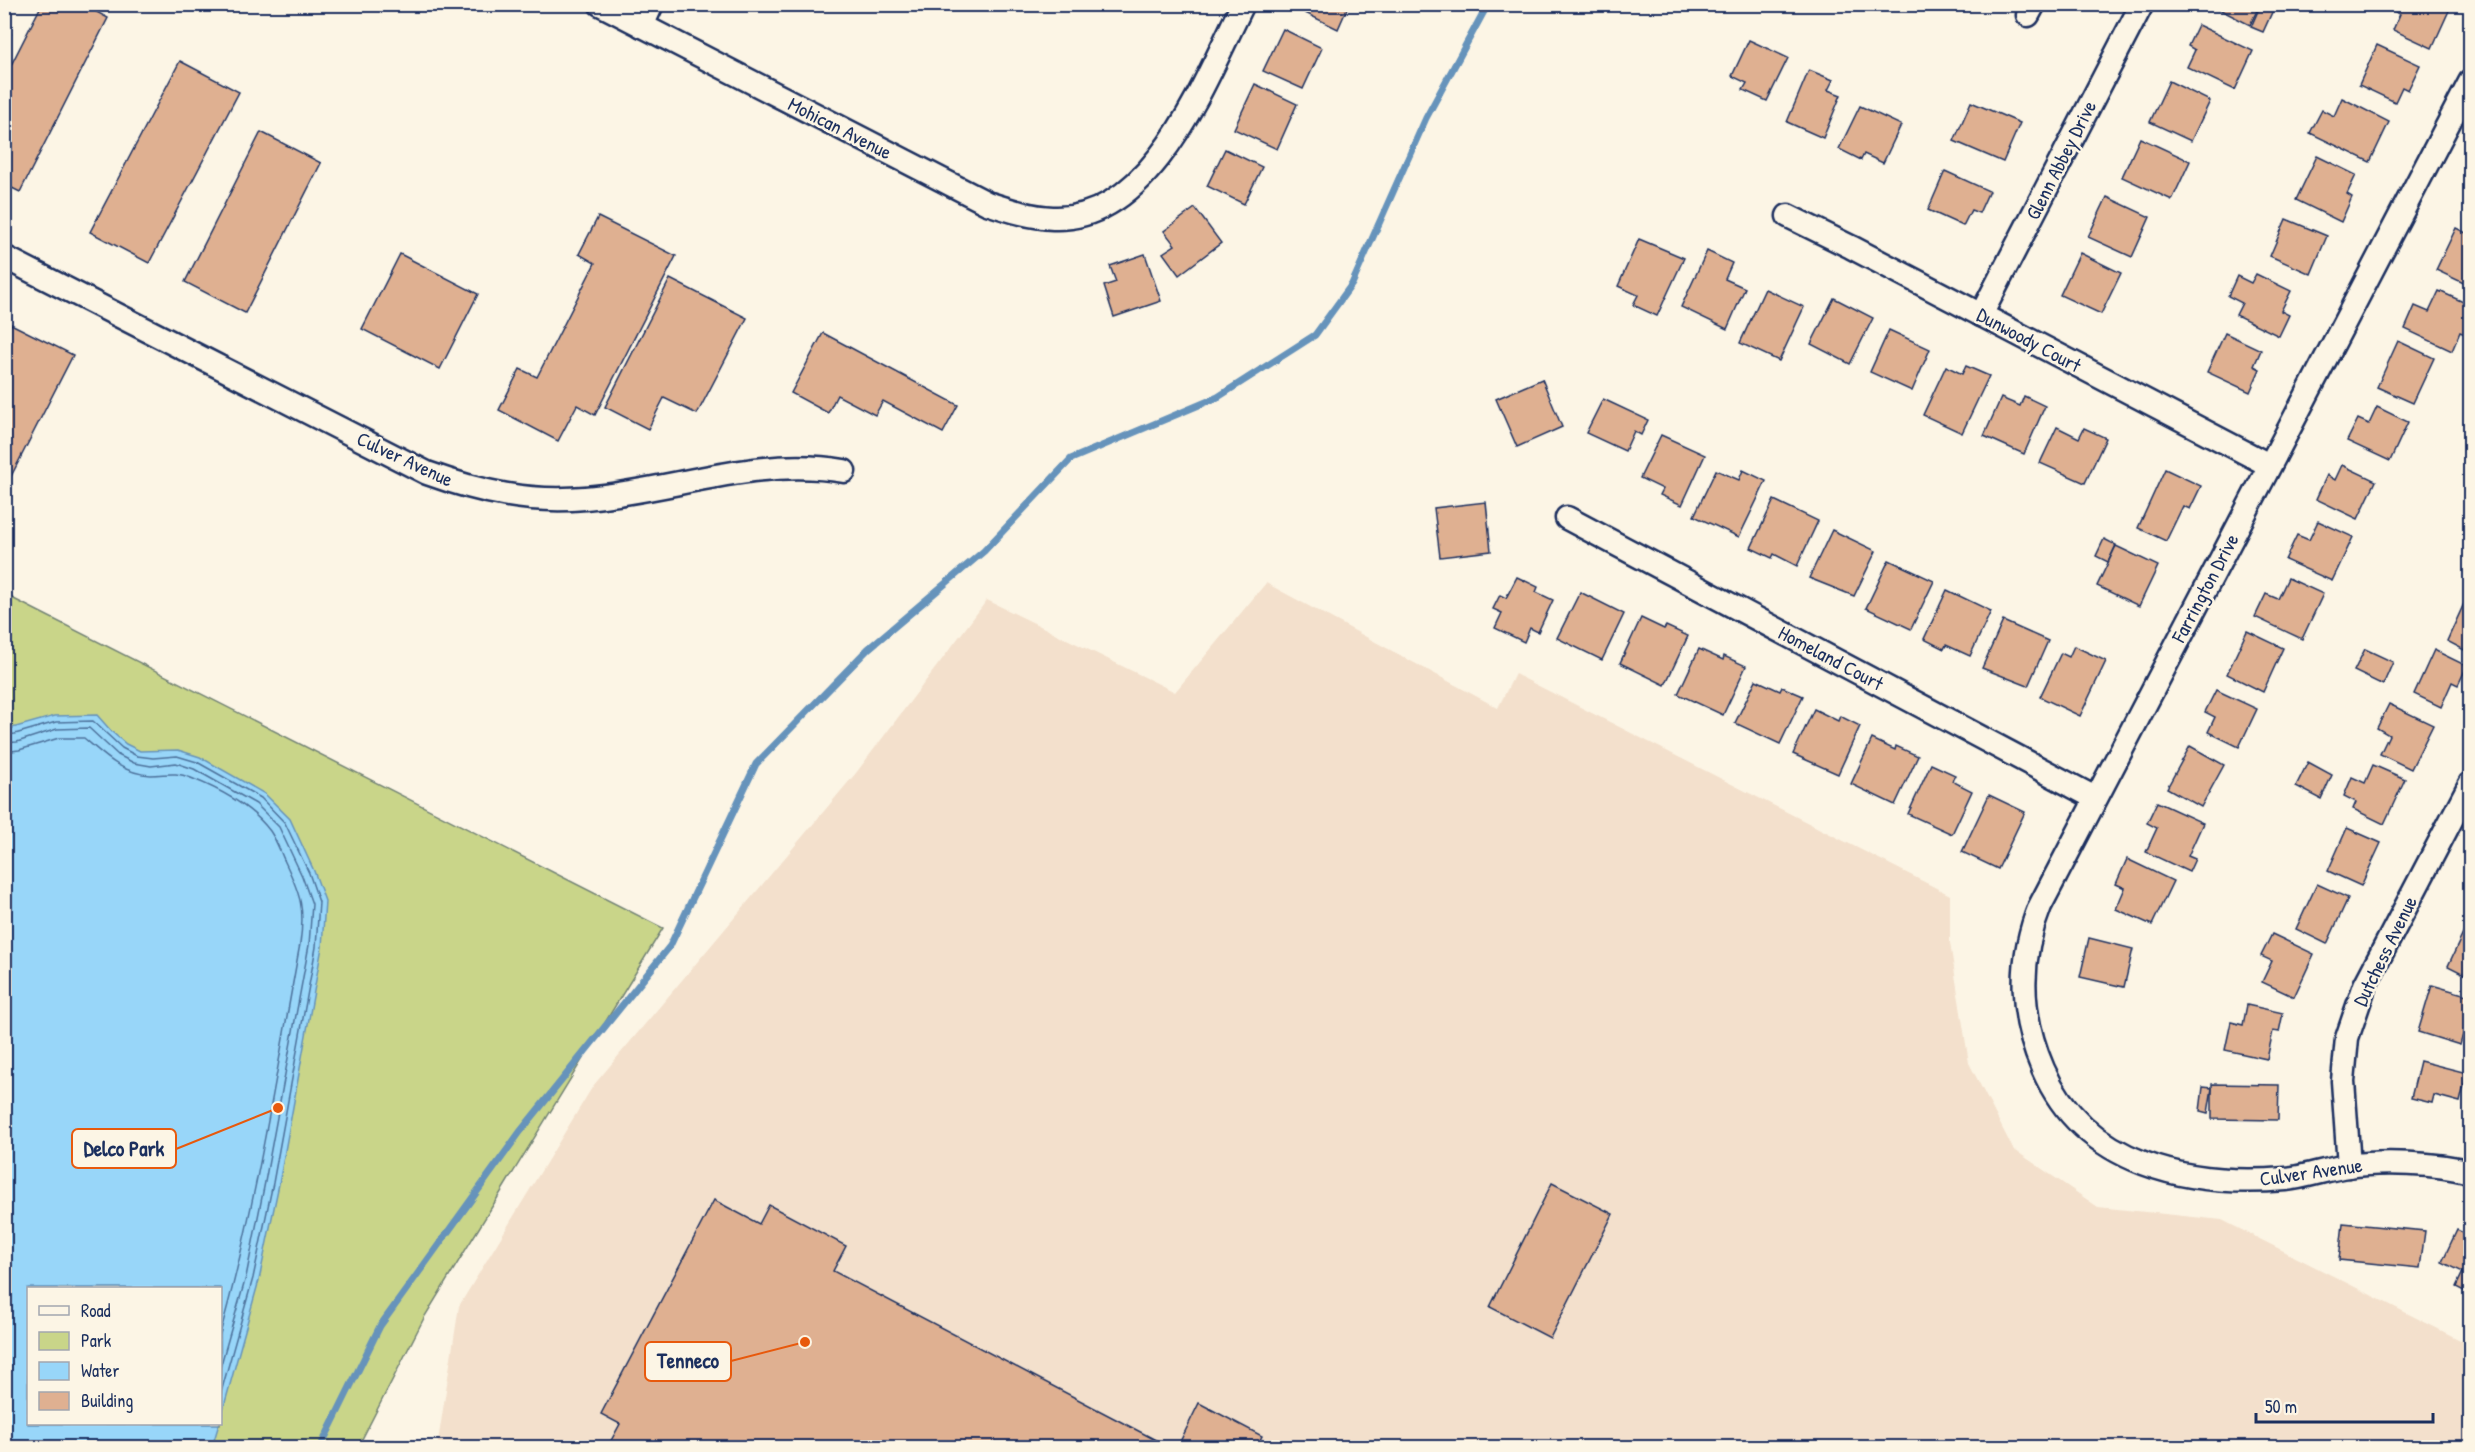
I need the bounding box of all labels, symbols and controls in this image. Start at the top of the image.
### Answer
street label: Mohican Avenue [784,90,897,165]
street label: Glenn Abbey Drive [2019,95,2102,224]
street label: Dunwoody Court [1972,301,2087,379]
street label: Culver Avenue [353,424,458,493]
street label: Farrington Drive [2164,529,2245,648]
street label: Homeland Court [1774,619,1889,697]
street label: Dutchess Avenue [2346,891,2423,1010]
callout: Delco Park [72,1129,176,1168]
text: Delco Park [84,1134,165,1163]
street label: Culver Avenue [2258,1151,2364,1192]
legend [27,1287,222,1425]
text: Road [81,1298,111,1323]
text: Park [81,1328,112,1353]
callout: Tenneco [645,1342,731,1381]
text: Tenneco [656,1346,720,1375]
text: Water [81,1358,119,1383]
scale bar [2256,1386,2433,1424]
text: Building [81,1388,133,1413]
text: 50 m [2265,1394,2297,1419]

